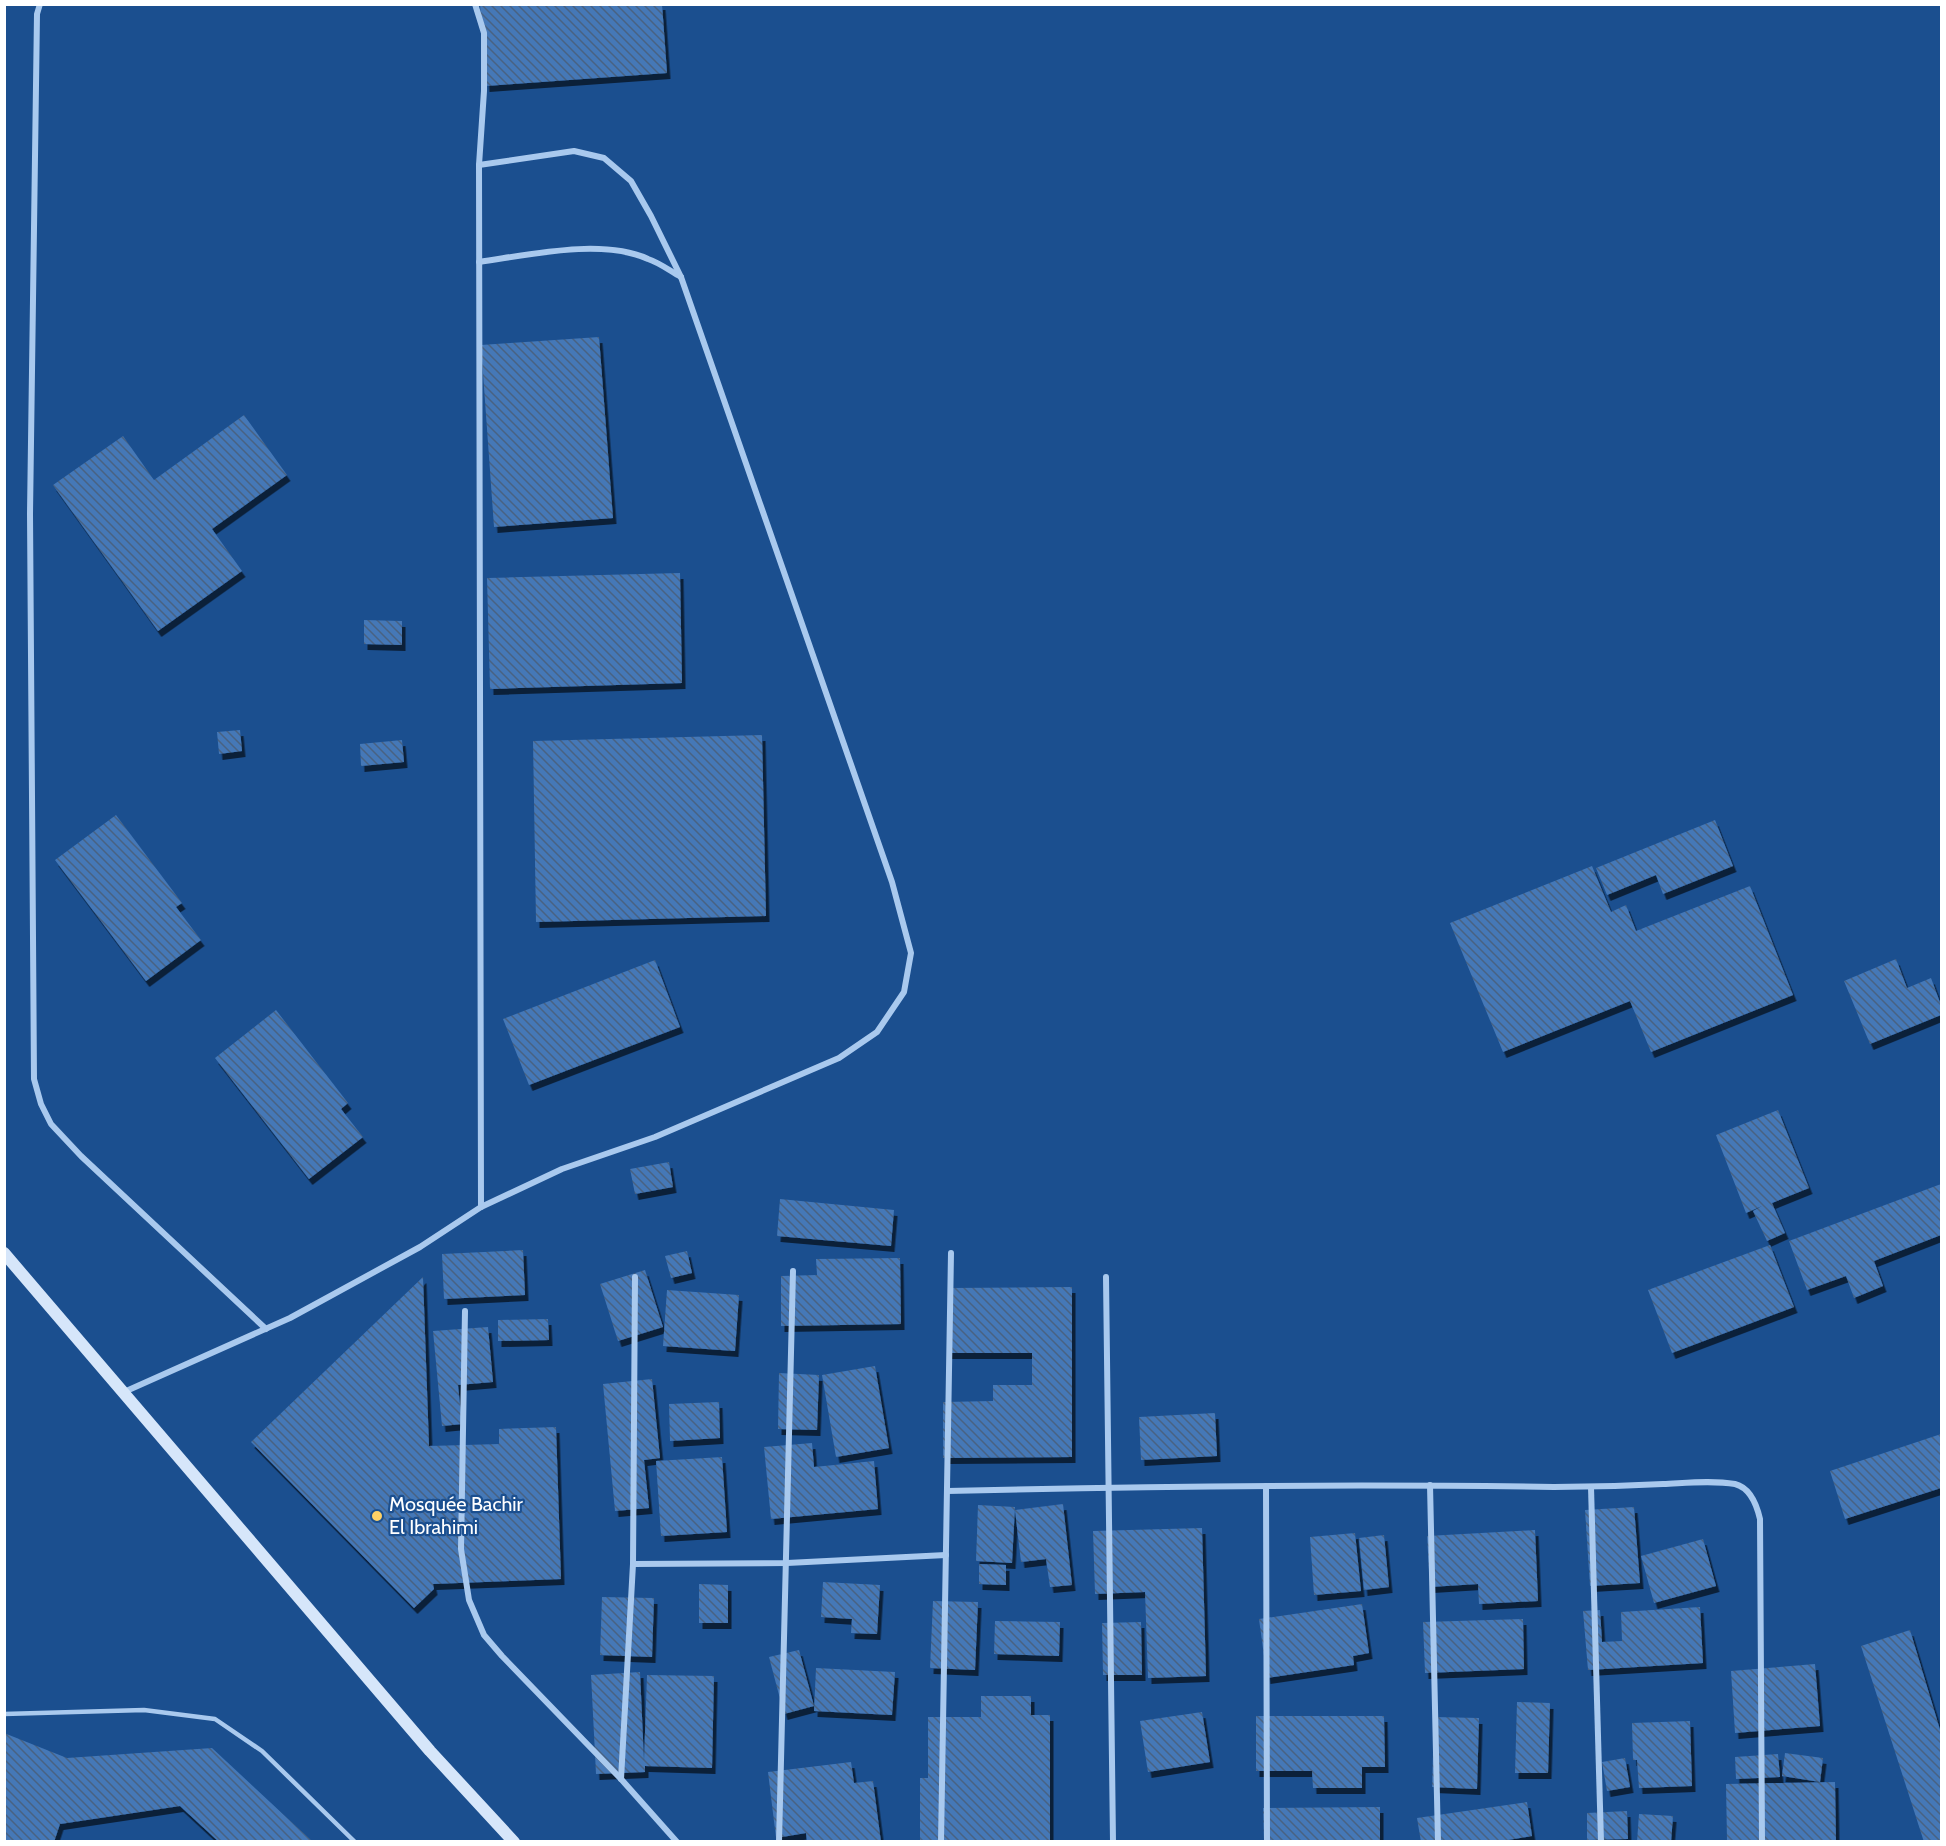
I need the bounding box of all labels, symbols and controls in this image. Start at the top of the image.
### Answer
place label: Mosquée Bachir El Ibrahimi [389,1492,524,1539]
marker: Mosquée Bachir El Ibrahimi [370,1509,384,1523]

